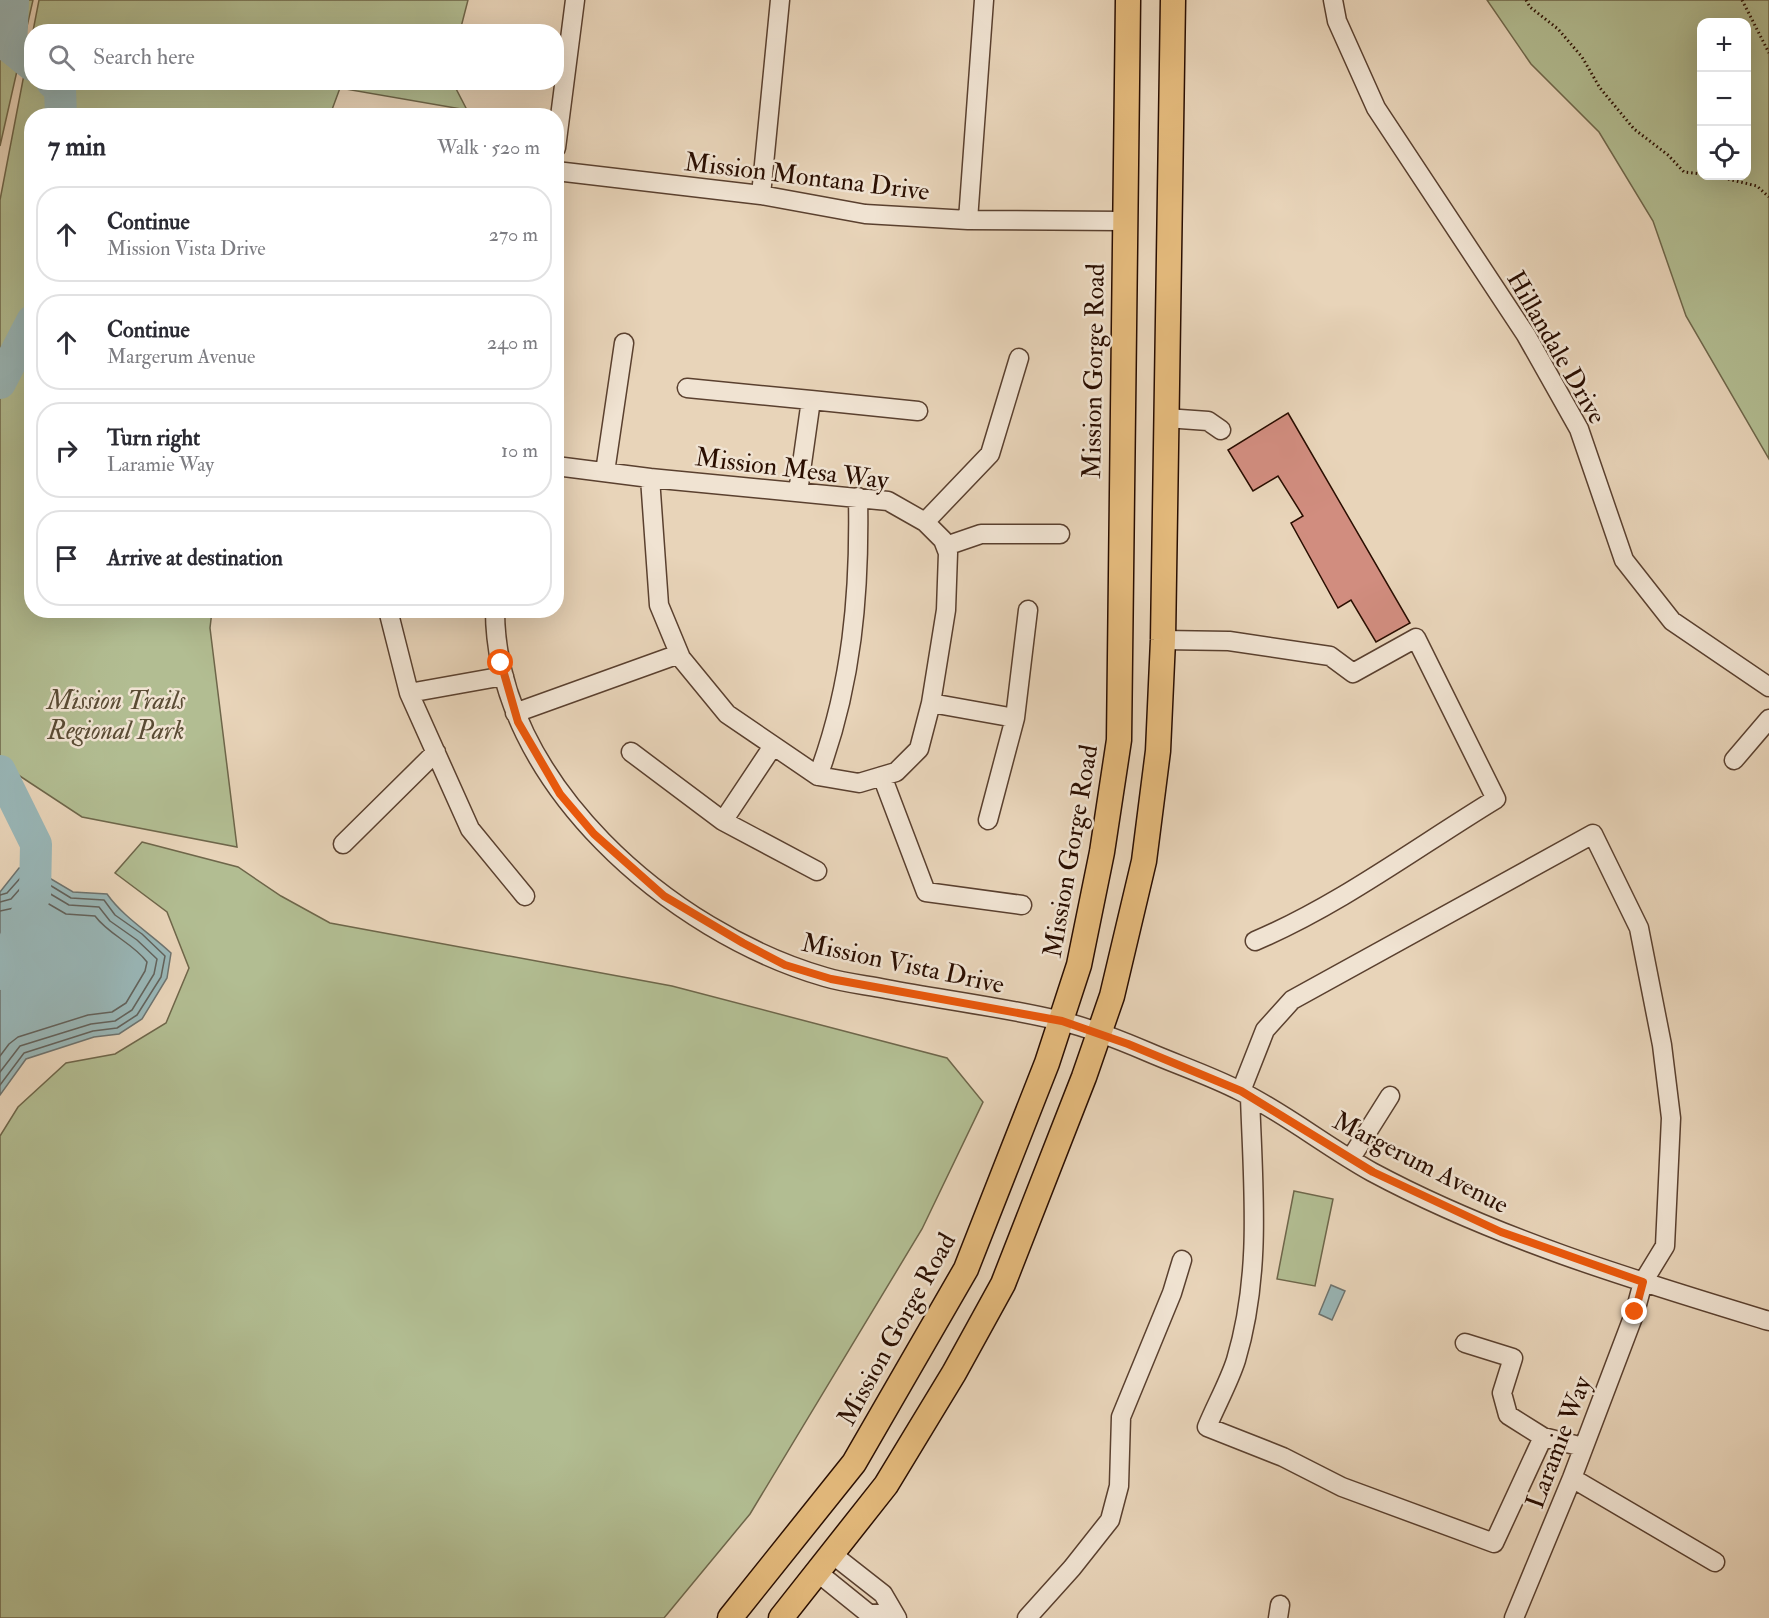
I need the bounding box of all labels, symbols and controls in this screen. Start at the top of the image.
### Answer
map controls [1697,18,1751,180]
button: + [1697,18,1751,72]
search box [24,24,564,90]
icon: search [45,41,78,74]
text: Search here [93,43,195,71]
button: − [1697,72,1751,126]
button: locate [1697,126,1751,180]
text: 7 min [48,131,106,163]
text: Walk · 520 m [437,135,540,160]
street label: Mission Montana Drive [682,146,931,208]
text: Continue [107,208,190,236]
icon: ahead [50,218,83,251]
text: 270 m [489,222,538,247]
text: Mission Vista Drive [107,236,266,261]
street label: Mission Gorge Road [1076,263,1112,479]
street label: Hillandale Drive [1499,265,1613,430]
text: Continue [107,316,190,344]
icon: ahead [50,326,83,359]
text: 240 m [487,330,538,355]
text: Margerum Avenue [107,344,255,369]
text: Turn right [107,424,200,452]
icon: right [50,434,83,467]
text: 10 m [501,438,538,463]
street label: Mission Mesa Way [693,441,891,497]
text: Laramie Way [107,452,214,477]
icon: arrive [50,542,83,575]
text: Arrive at destination [107,544,283,572]
route start [487,649,513,675]
park label: Mission Trails Regional Park [45,685,186,747]
street label: Mission Gorge Road [1037,742,1105,960]
street label: Mission Vista Drive [799,927,1007,1001]
street label: Margerum Avenue [1327,1105,1514,1221]
street label: Mission Gorge Road [831,1227,963,1431]
route end [1621,1298,1647,1324]
street label: Laramie Way [1519,1371,1599,1513]

